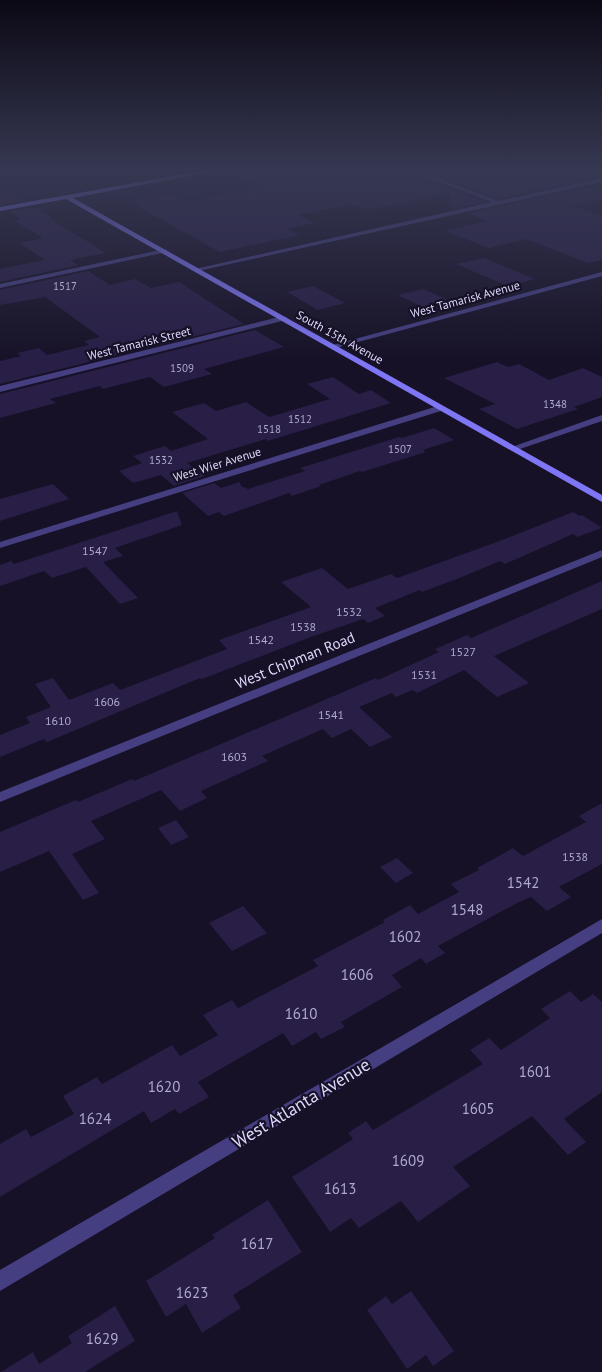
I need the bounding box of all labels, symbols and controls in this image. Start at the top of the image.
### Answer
street label: West Tamarisk Avenue [409,277,521,321]
house number: 1517 [53,279,77,293]
street label: South 15th Avenue [294,307,386,367]
street label: West Tamarisk Street [86,323,192,363]
house number: 1509 [170,361,194,375]
house number: 1348 [543,397,567,411]
house number: 1512 [288,412,312,426]
house number: 1518 [257,422,281,436]
house number: 1507 [388,442,412,456]
street label: West Wier Avenue [171,443,263,485]
house number: 1532 [149,453,173,467]
house number: 1547 [82,543,108,558]
house number: 1532 [336,604,362,619]
house number: 1538 [290,619,316,634]
street label: West Chipman Road [232,627,358,693]
house number: 1542 [248,632,274,647]
house number: 1527 [450,644,476,659]
house number: 1531 [411,667,437,682]
house number: 1606 [94,694,120,709]
house number: 1541 [318,707,344,722]
house number: 1610 [45,713,72,728]
house number: 1603 [221,749,247,764]
house number: 1538 [562,849,588,864]
house number: 1542 [507,873,539,892]
house number: 1548 [451,900,483,919]
house number: 1602 [389,927,421,946]
house number: 1606 [341,965,373,984]
house number: 1610 [285,1004,317,1023]
street label: West Atlanta Avenue [228,1053,374,1153]
house number: 1601 [519,1062,551,1081]
house number: 1620 [148,1077,180,1096]
house number: 1605 [462,1099,494,1118]
house number: 1624 [79,1109,111,1128]
house number: 1609 [392,1151,424,1170]
house number: 1613 [324,1179,356,1198]
house number: 1617 [241,1234,273,1253]
house number: 1623 [176,1283,208,1302]
house number: 1629 [86,1329,118,1348]

